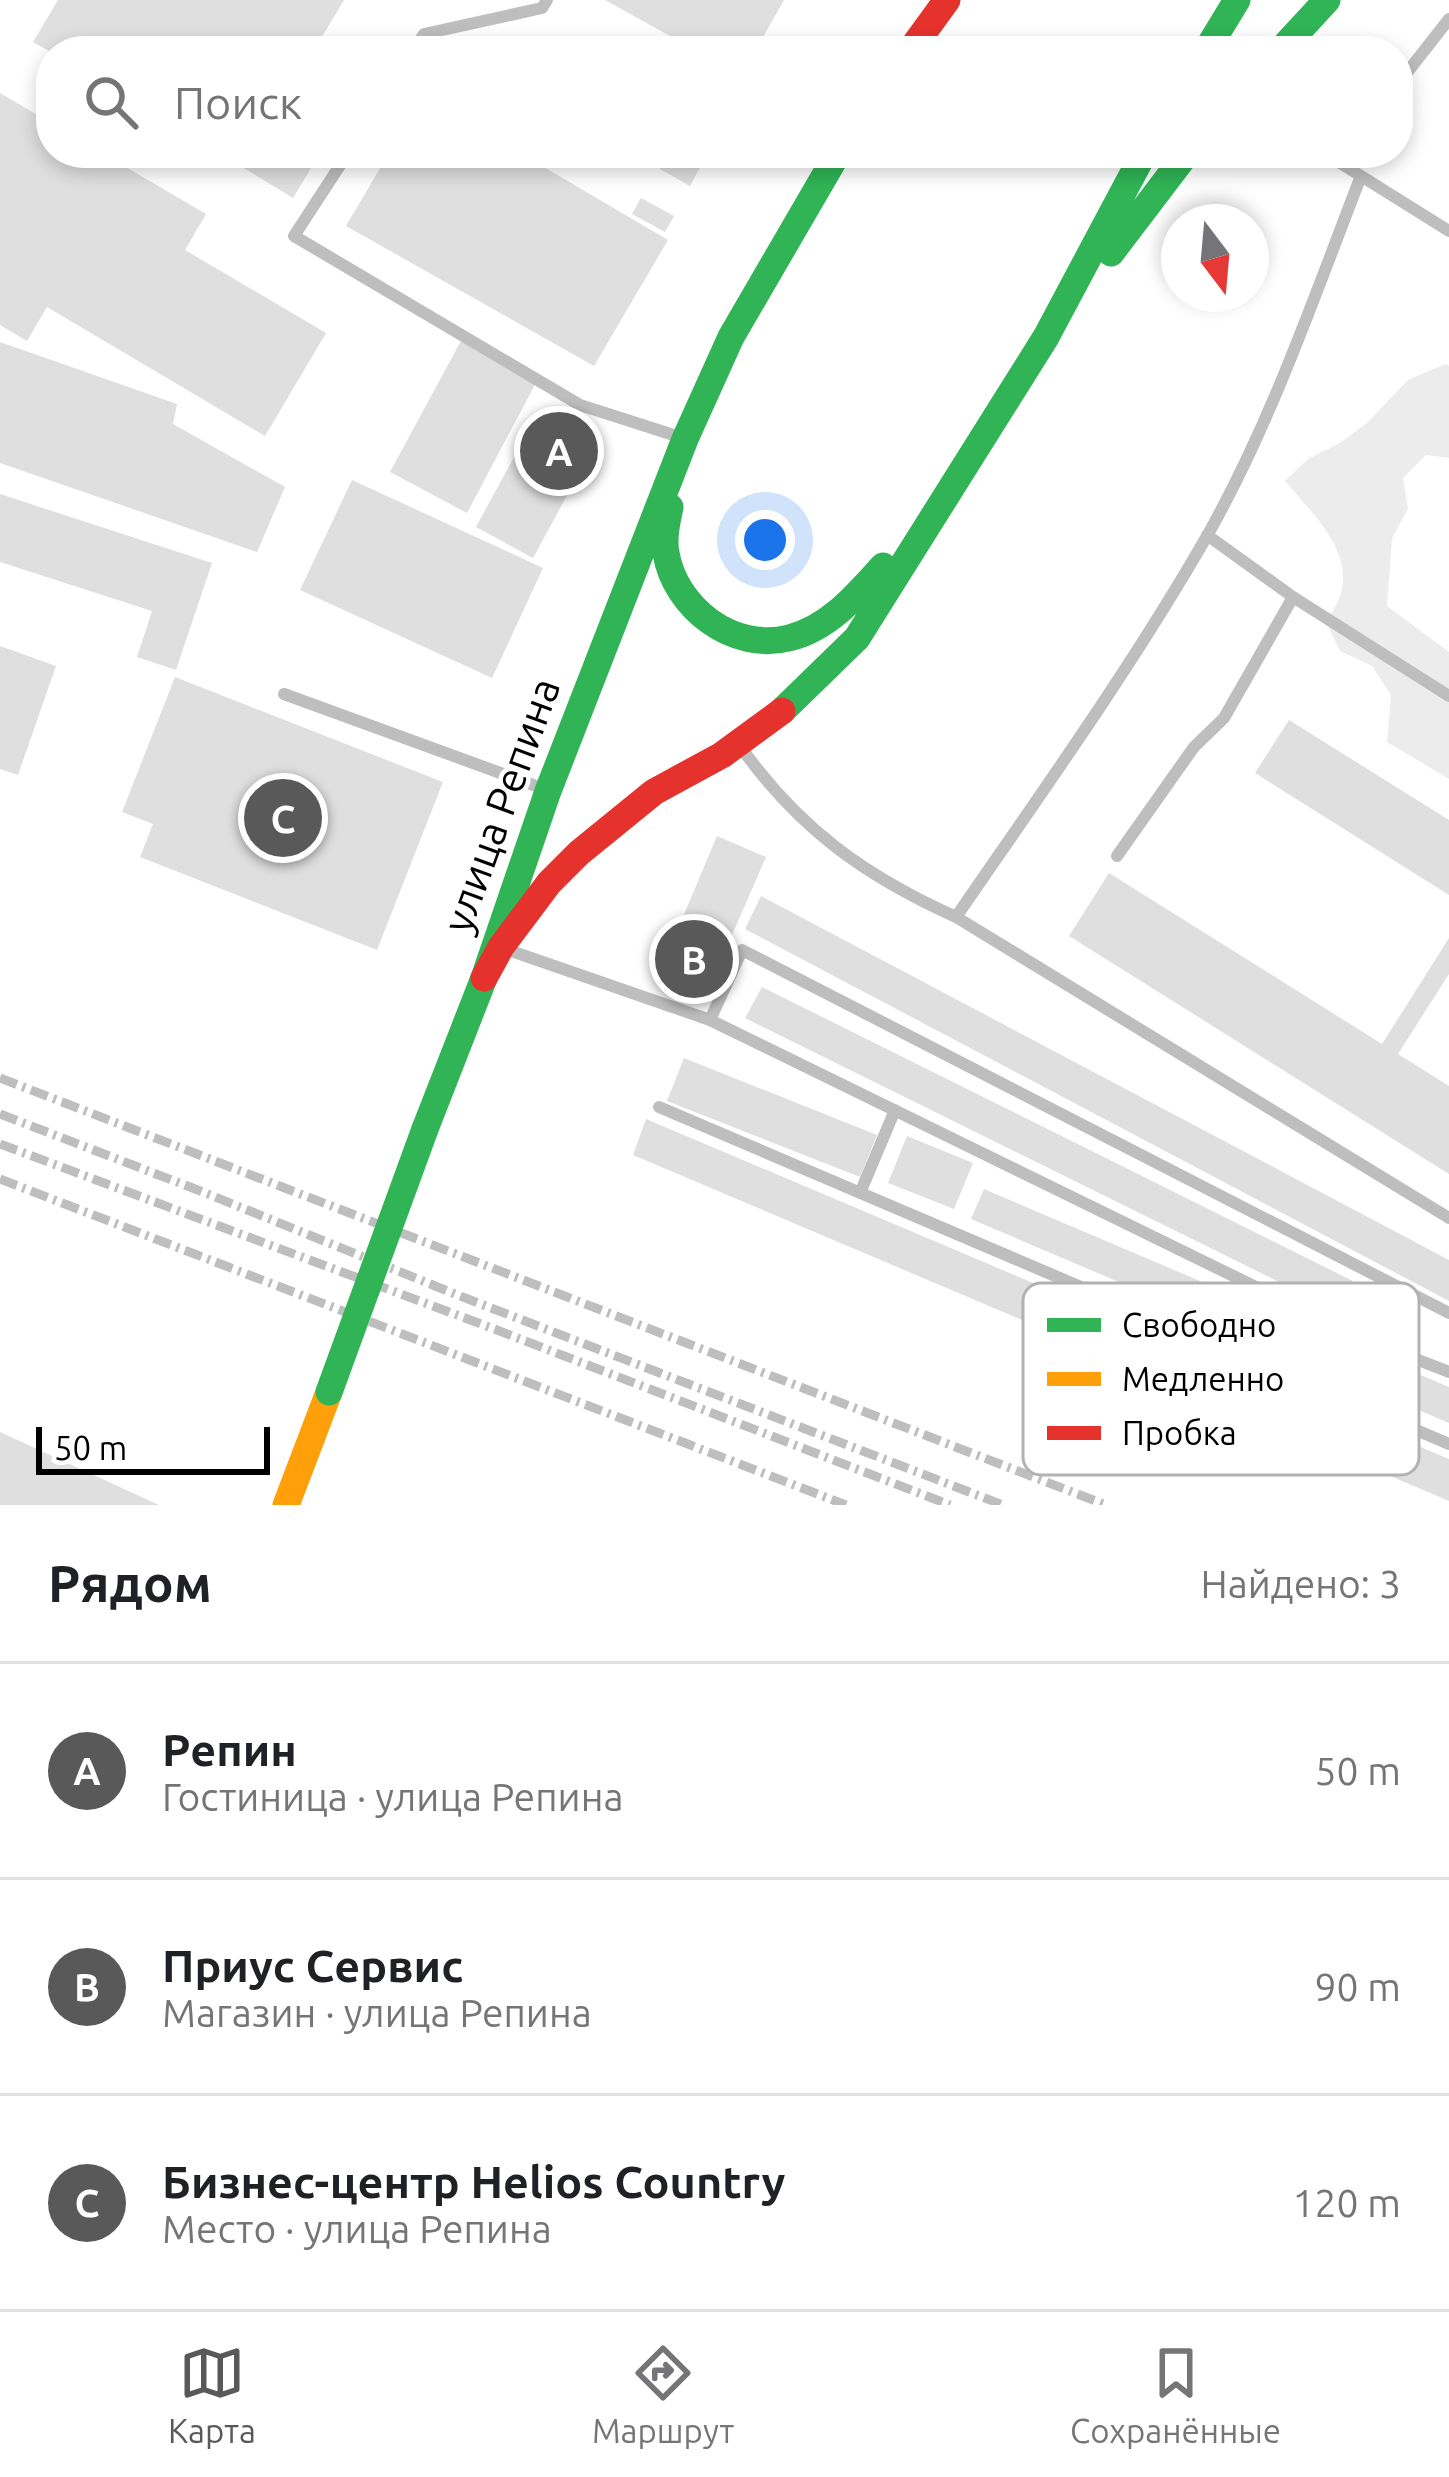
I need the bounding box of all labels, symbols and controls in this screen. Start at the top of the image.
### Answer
search box [36,36,1413,168]
icon: search [78,69,144,135]
text: Поиск [174,77,302,128]
north arrow [1161,204,1269,312]
pin: A [520,406,598,496]
your location [735,510,795,570]
street label: улица Репина [433,671,568,938]
pin: C [244,773,322,863]
pin: B [655,914,733,1004]
legend [1023,1283,1419,1475]
text: Свободно [1122,1306,1276,1343]
text: Медленно [1122,1360,1284,1397]
text: Пробка [1122,1414,1237,1451]
scale bar [36,1421,270,1474]
text: 50 m [54,1429,127,1466]
text: Рядом [48,1554,212,1612]
text: Найдено: 3 [1201,1562,1401,1605]
text: Репин [162,1724,297,1775]
text: A [73,1749,101,1792]
text: 50 m [1314,1749,1401,1792]
text: Гостиница · улица Репина [162,1775,623,1818]
text: Приус Сервис [162,1940,463,1991]
text: B [74,1965,100,2008]
text: 90 m [1314,1965,1401,2008]
text: Магазин · улица Репина [162,1991,592,2034]
text: Бизнес-центр Helios Country [162,2156,785,2207]
text: C [75,2181,99,2224]
text: 120 m [1292,2181,1401,2224]
text: Место · улица Репина [162,2207,552,2250]
tab: Карта [168,2340,256,2449]
tab: Маршрут [592,2340,734,2449]
tab: Сохранённые [1070,2340,1281,2449]

